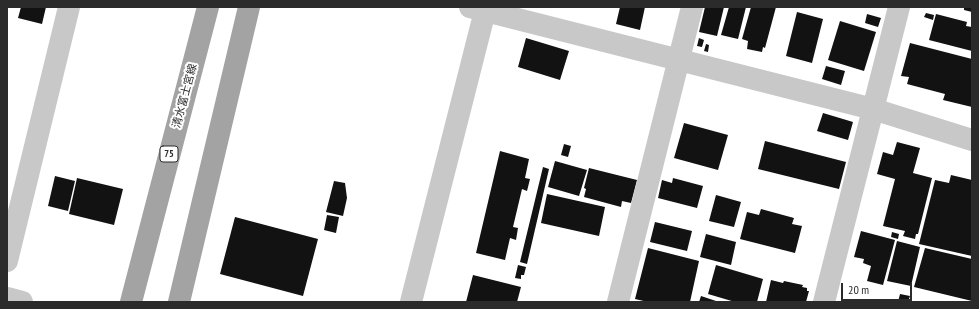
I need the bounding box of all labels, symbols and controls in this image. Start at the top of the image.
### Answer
street label: 清水富士宮線 [170,62,200,130]
road number: 75 [160,146,178,162]
scale bar [843,275,914,301]
text: 20 m [848,282,869,297]

